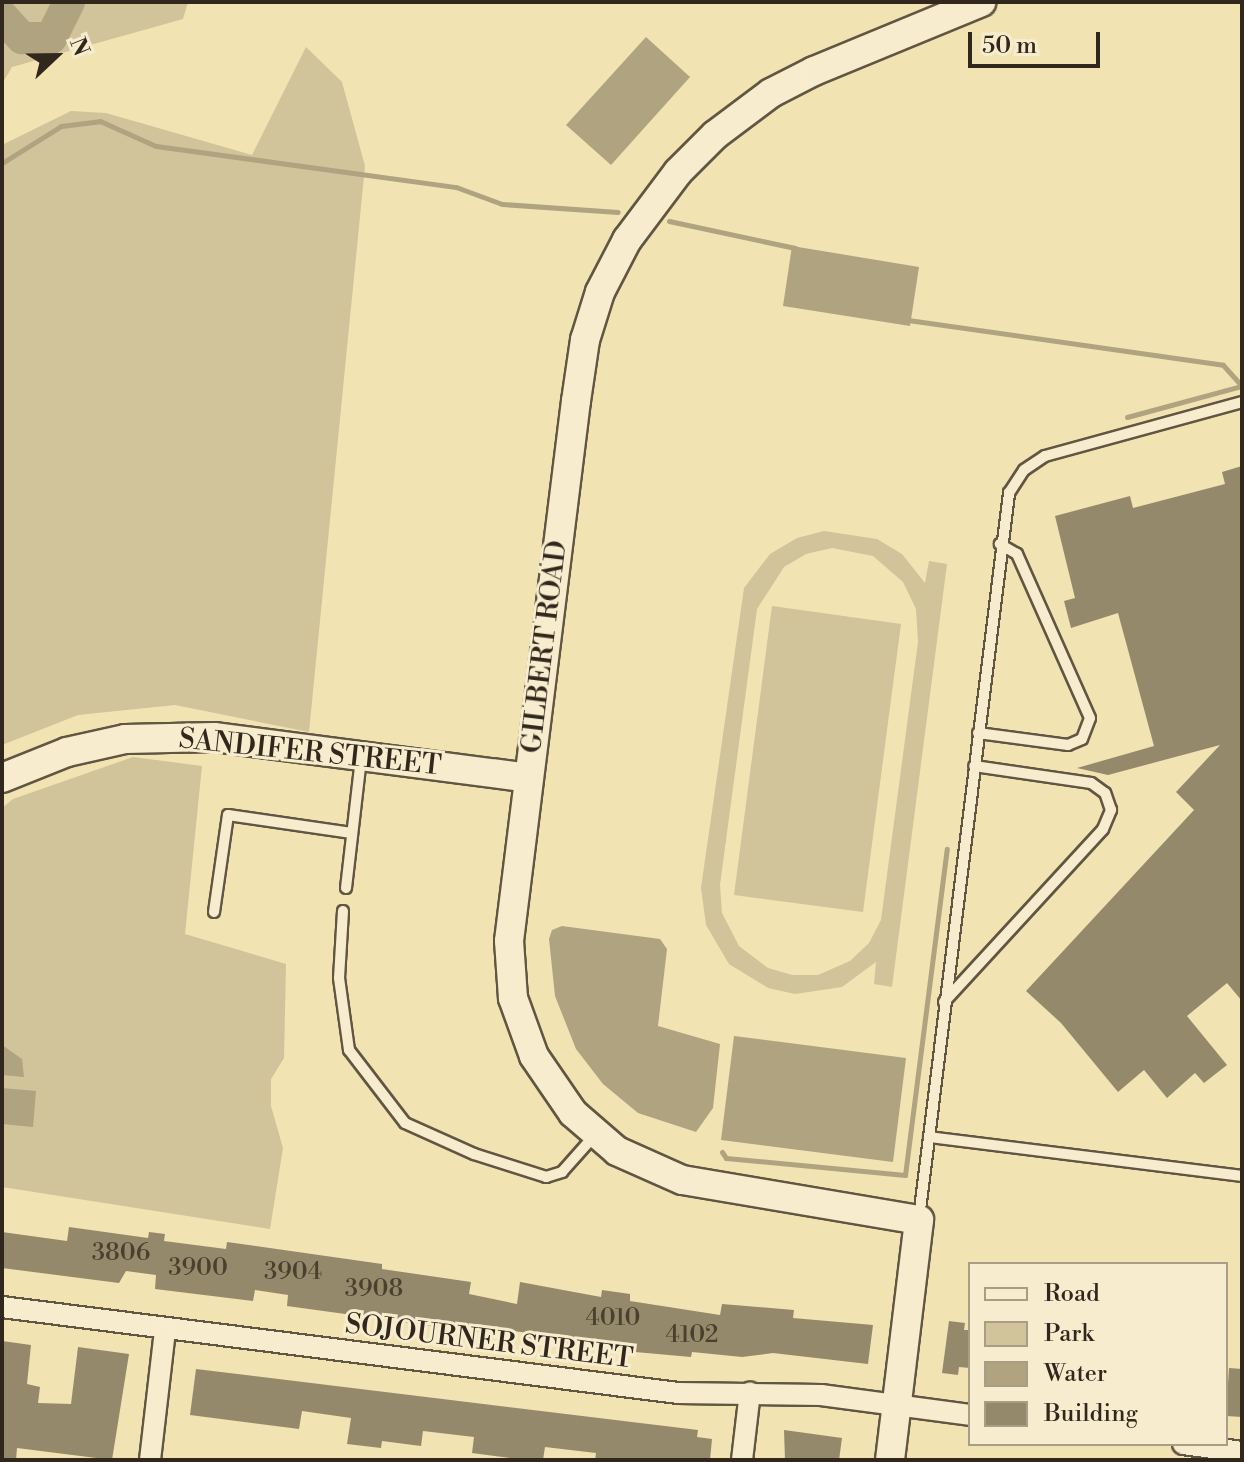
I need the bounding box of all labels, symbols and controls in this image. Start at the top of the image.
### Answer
north arrow [16,16,96,96]
scale bar [972,16,1104,66]
text: 50 m [982,31,1037,61]
text: N [63,34,94,60]
street label: GILBERT ROAD [515,539,575,755]
street label: SANDIFER STREET [177,723,443,783]
house number: 3806 [92,1240,150,1268]
house number: 3900 [168,1255,228,1283]
house number: 3904 [264,1259,322,1287]
legend [968,1262,1228,1446]
house number: 3908 [345,1276,403,1304]
text: Road [1044,1279,1100,1309]
house number: 4010 [586,1305,640,1333]
street label: SOJOURNER STREET [343,1308,635,1376]
text: Park [1044,1319,1094,1349]
house number: 4102 [665,1322,719,1350]
text: Water [1044,1359,1107,1389]
text: Building [1044,1399,1138,1429]

